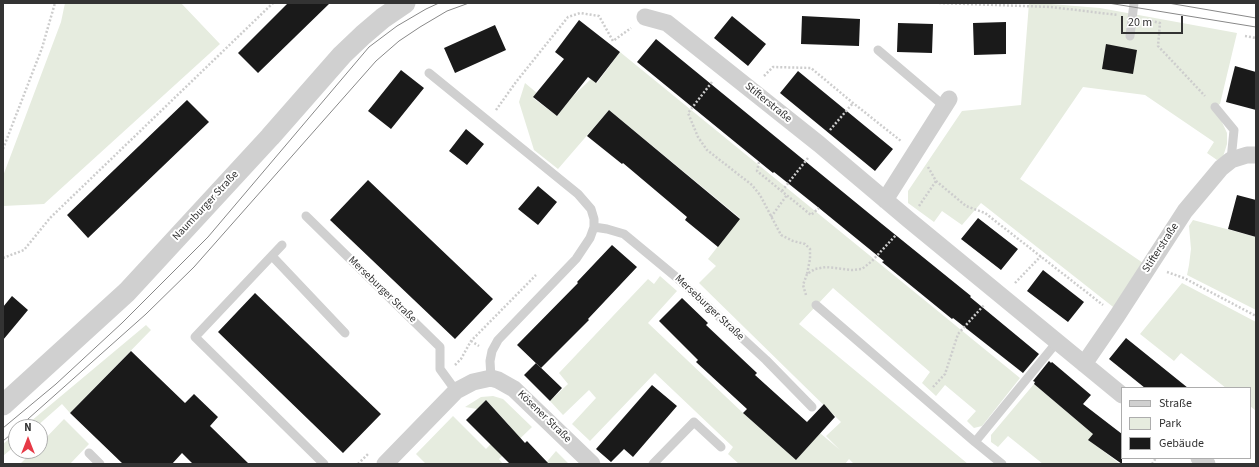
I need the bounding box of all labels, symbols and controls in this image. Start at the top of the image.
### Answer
scale bar [1123,8,1185,34]
text: 20 m [1128,14,1152,31]
street label: Stifterstraße [742,80,794,126]
street label: Naumburger Straße [170,168,242,244]
street label: Stifterstraße [1140,221,1182,275]
street label: Merseburger Straße [345,254,419,326]
street label: Merseburger Straße [672,272,746,344]
legend [1121,387,1251,459]
street label: Kösener Straße [514,388,574,446]
text: Straße [1159,395,1192,412]
text: Park [1159,415,1181,432]
north arrow [8,419,48,459]
text: N [24,420,32,435]
text: Gebäude [1159,435,1204,452]

